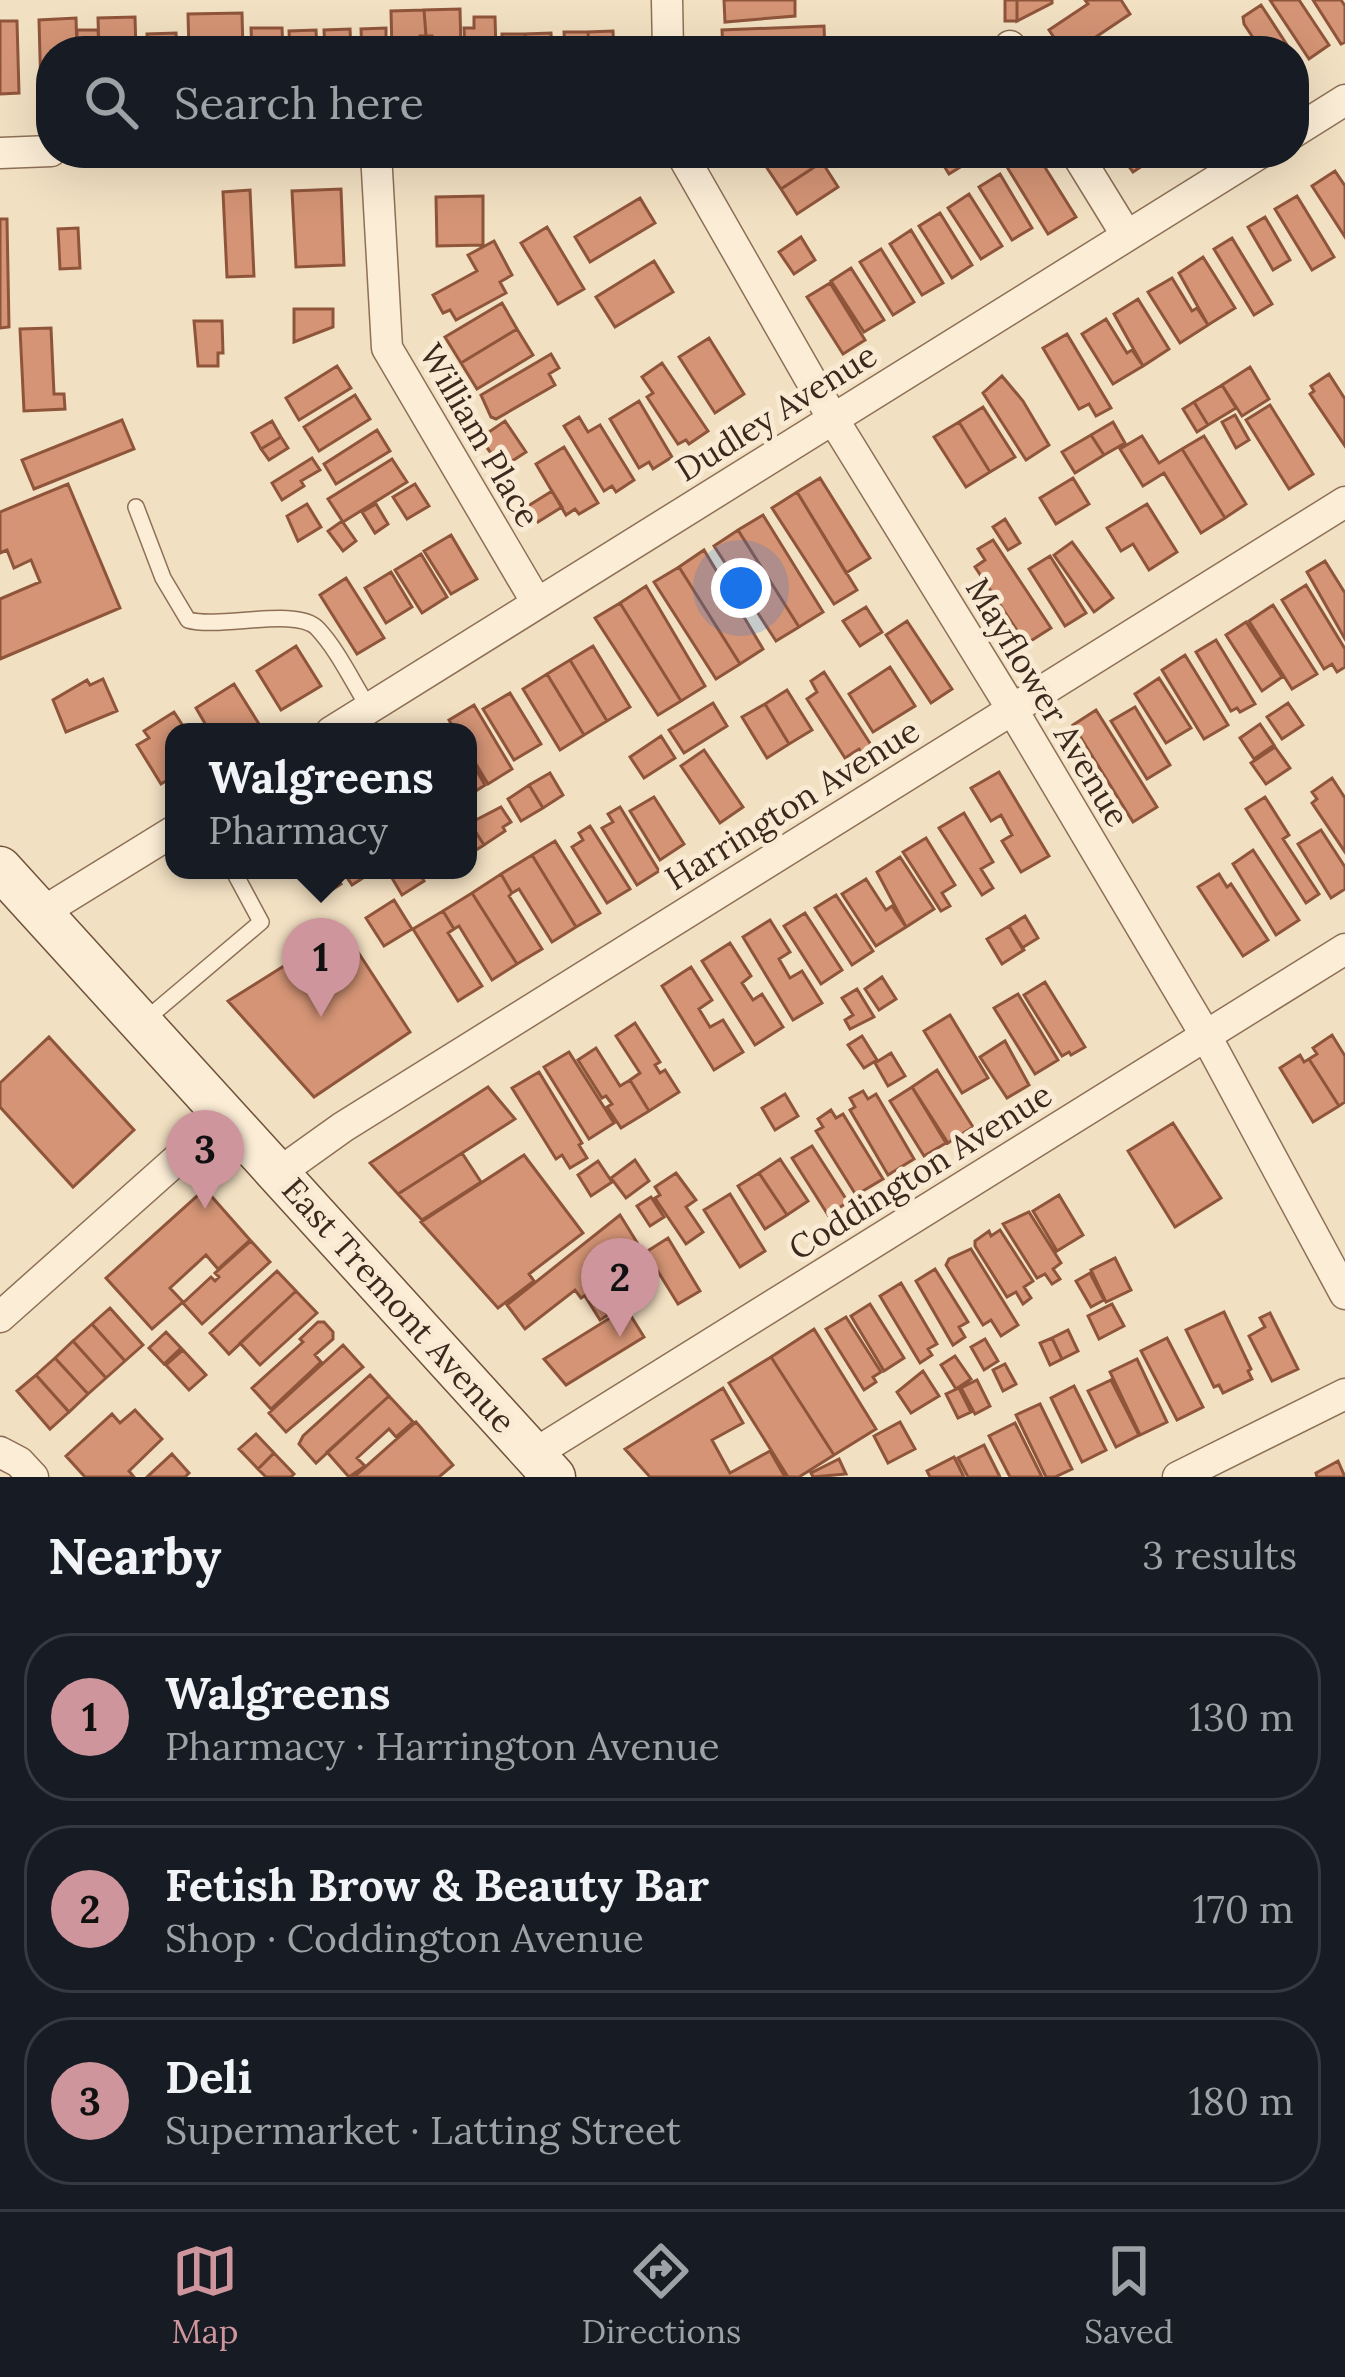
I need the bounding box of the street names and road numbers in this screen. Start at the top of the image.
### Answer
street label: Dudley Avenue [668,334,884,490]
street label: William Place [411,336,549,534]
street label: Mayflower Avenue [957,570,1139,834]
street label: Harrington Avenue [657,709,927,899]
street label: Coddington Avenue [781,1073,1059,1269]
street label: East Tremont Avenue [273,1169,525,1441]

